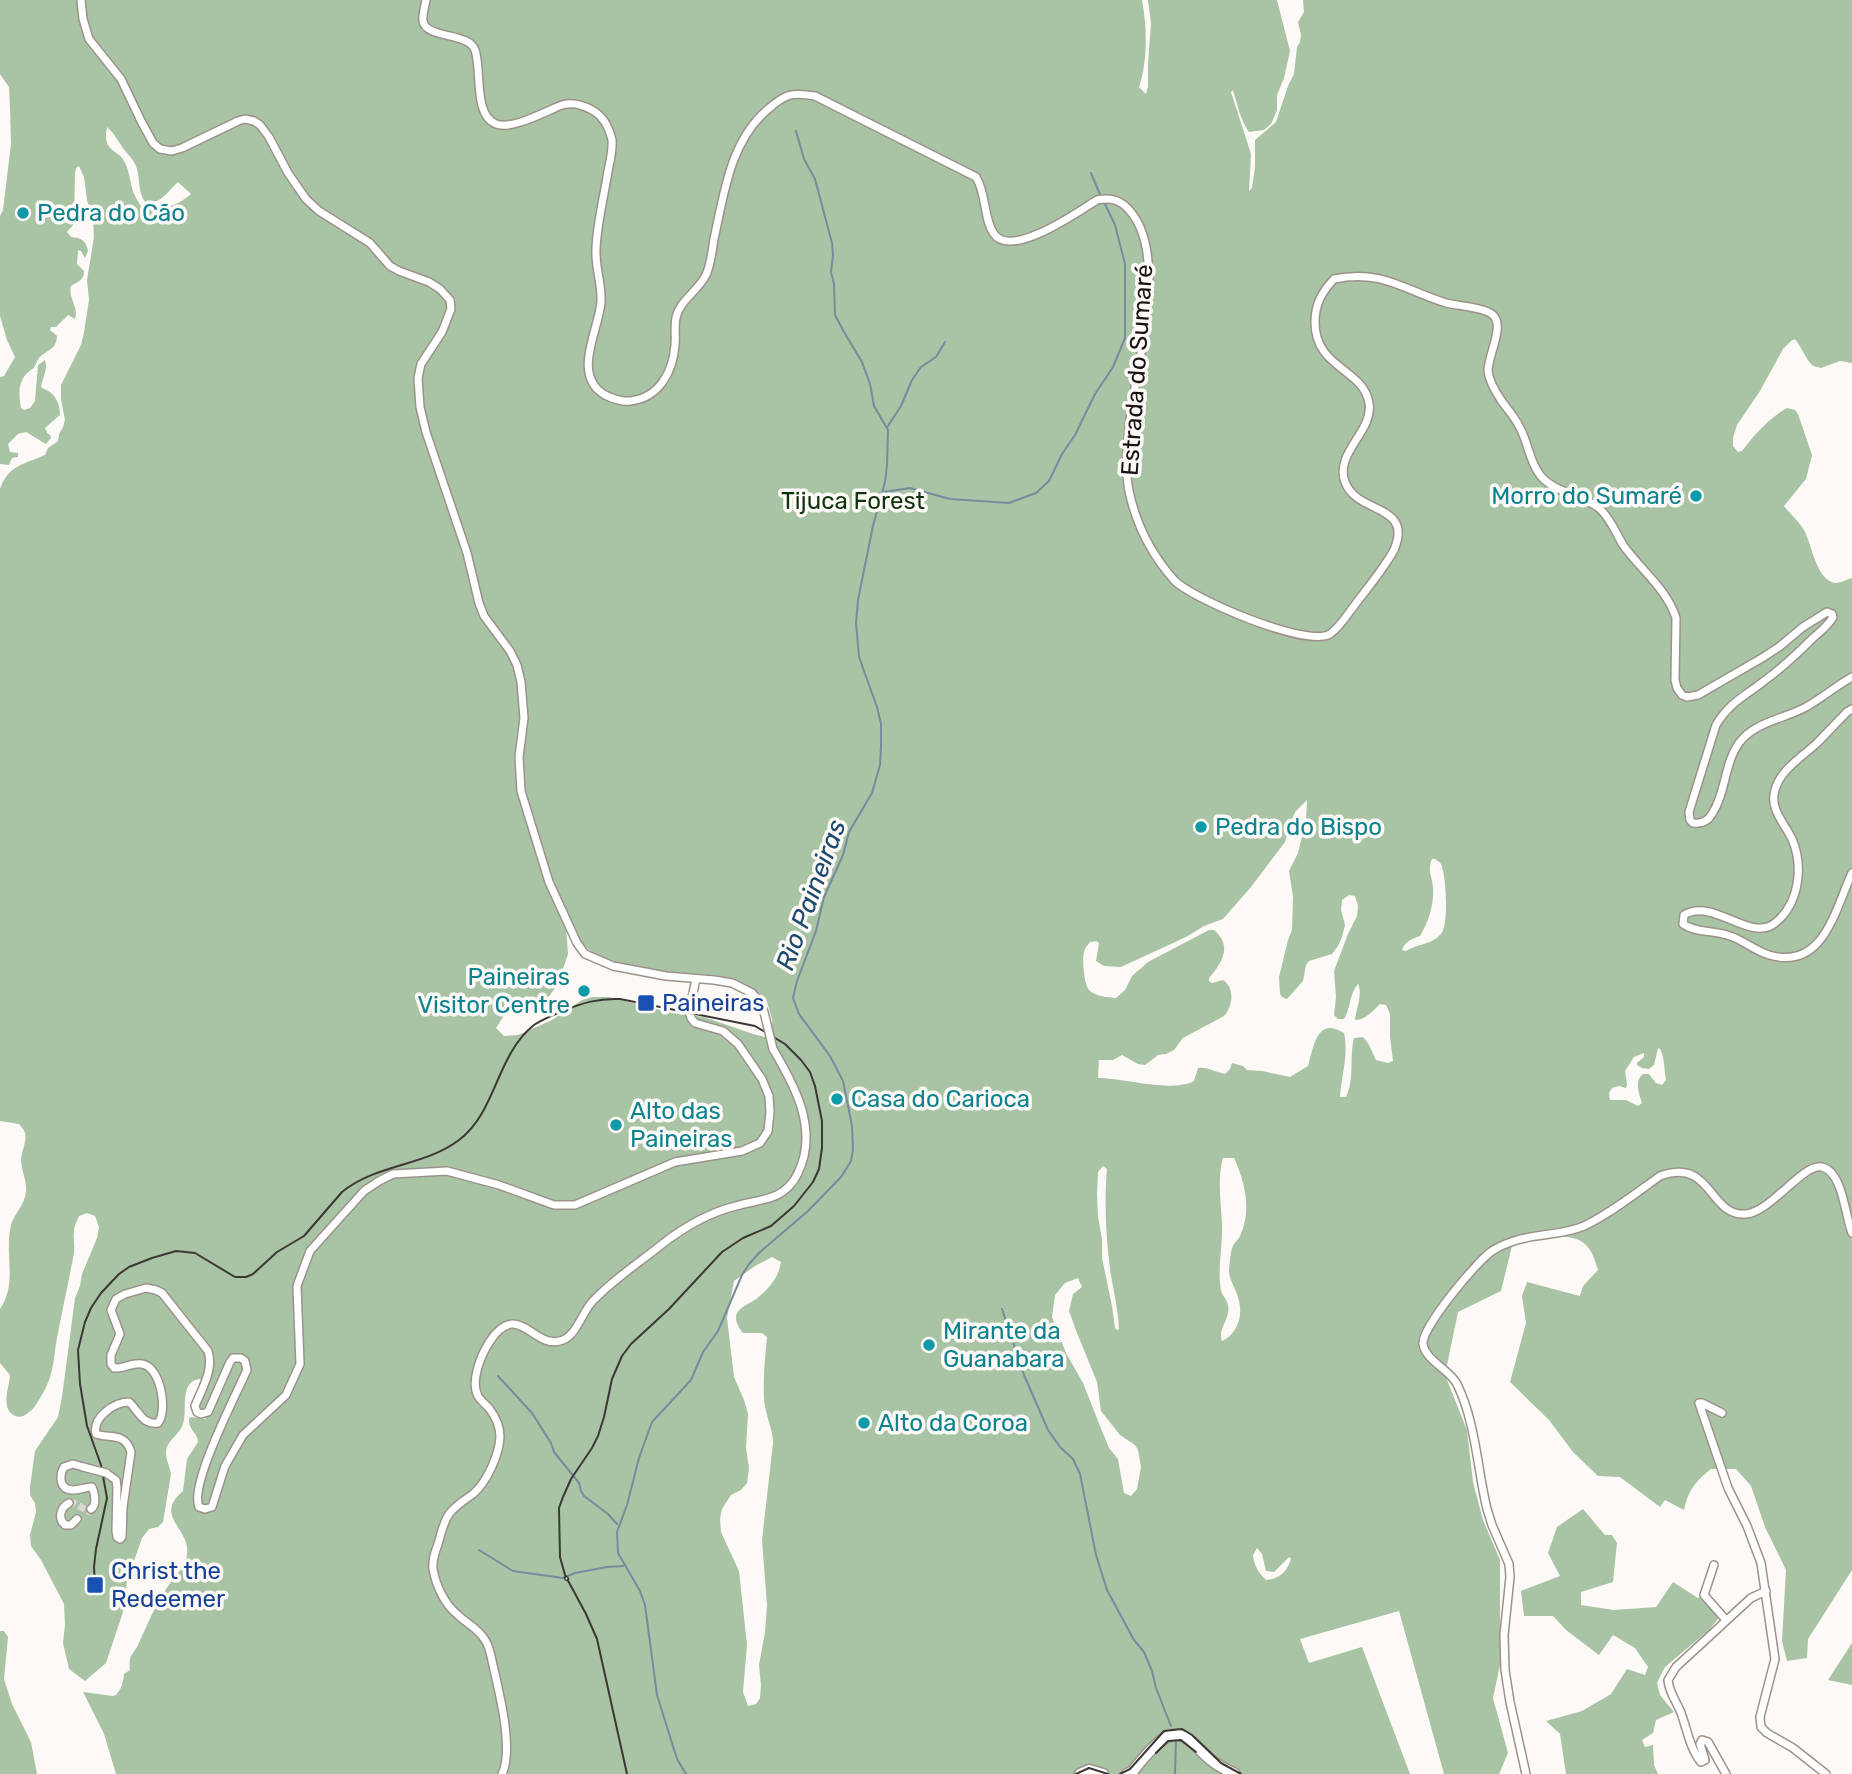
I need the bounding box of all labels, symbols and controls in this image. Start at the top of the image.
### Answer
place label: Pedra do Cão [37,199,185,227]
marker: Pedra do Cão [15,205,31,221]
street label: Estrada do Sumaré [1116,263,1158,477]
place label: Morro do Sumaré [1491,482,1682,510]
park label: Tijuca Forest [781,487,925,515]
marker: Morro do Sumaré [1688,488,1704,504]
place label: Pedra do Bispo [1215,813,1382,841]
water label: Rio Paineiras [769,815,853,975]
marker: Pedra do Bispo [1193,819,1209,835]
place label: Paineiras Visitor Centre [417,963,570,1019]
marker: Paineiras Visitor Centre [576,983,592,999]
place label: Paineiras [662,989,764,1017]
marker: Paineiras [636,993,656,1013]
place label: Casa do Carioca [851,1085,1030,1113]
marker: Casa do Carioca [829,1091,845,1107]
place label: Alto das Paineiras [630,1097,732,1153]
marker: Alto das Paineiras [608,1117,624,1133]
place label: Mirante da Guanabara [943,1317,1065,1373]
marker: Mirante da Guanabara [921,1337,937,1353]
place label: Alto da Coroa [878,1409,1028,1437]
marker: Alto da Coroa [856,1415,872,1431]
place label: Christ the Redeemer [111,1557,225,1613]
marker: Christ the Redeemer [85,1575,105,1595]

